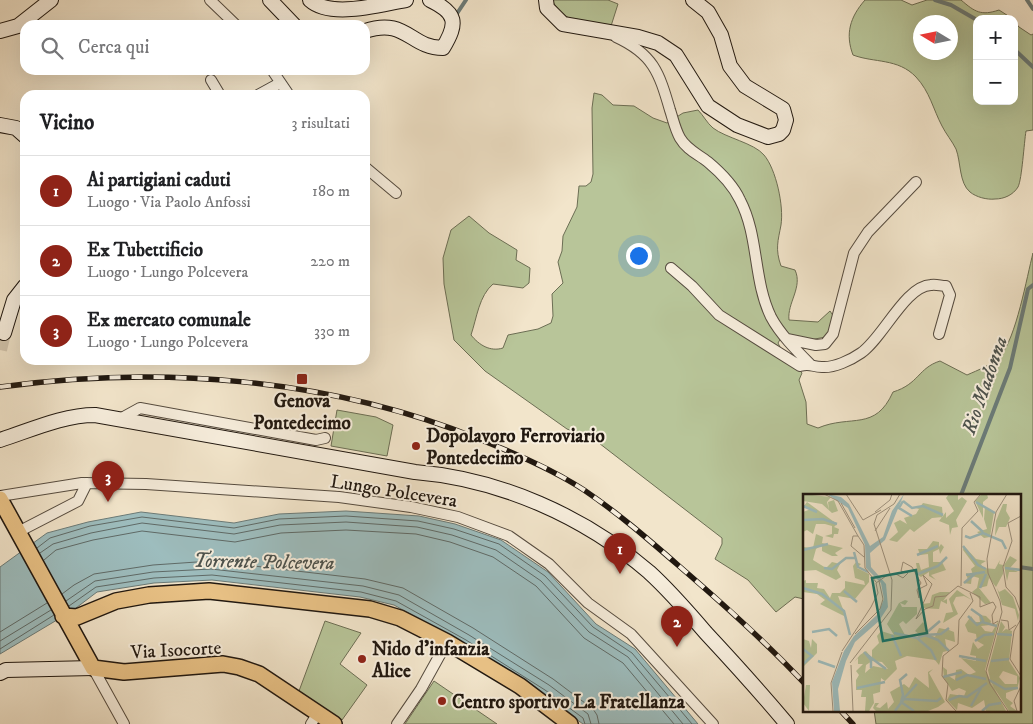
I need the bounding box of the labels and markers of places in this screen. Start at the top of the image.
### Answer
marker: Genova Pontedecimo [295,372,309,386]
place label: Genova Pontedecimo [253,390,351,435]
place label: Dopolavoro Ferroviario Pontedecimo [426,425,605,470]
marker: Dopolavoro Ferroviario Pontedecimo [410,440,422,452]
pin: 3 [92,461,124,502]
pin: 1 [604,533,636,574]
pin: 2 [661,606,693,647]
place label: Nido d'infanzia Alice [371,638,490,683]
marker: Nido d'infanzia Alice [356,653,368,665]
place label: Centro sportivo La Fratellanza [452,691,686,714]
marker: Centro sportivo La Fratellanza [436,695,448,707]

